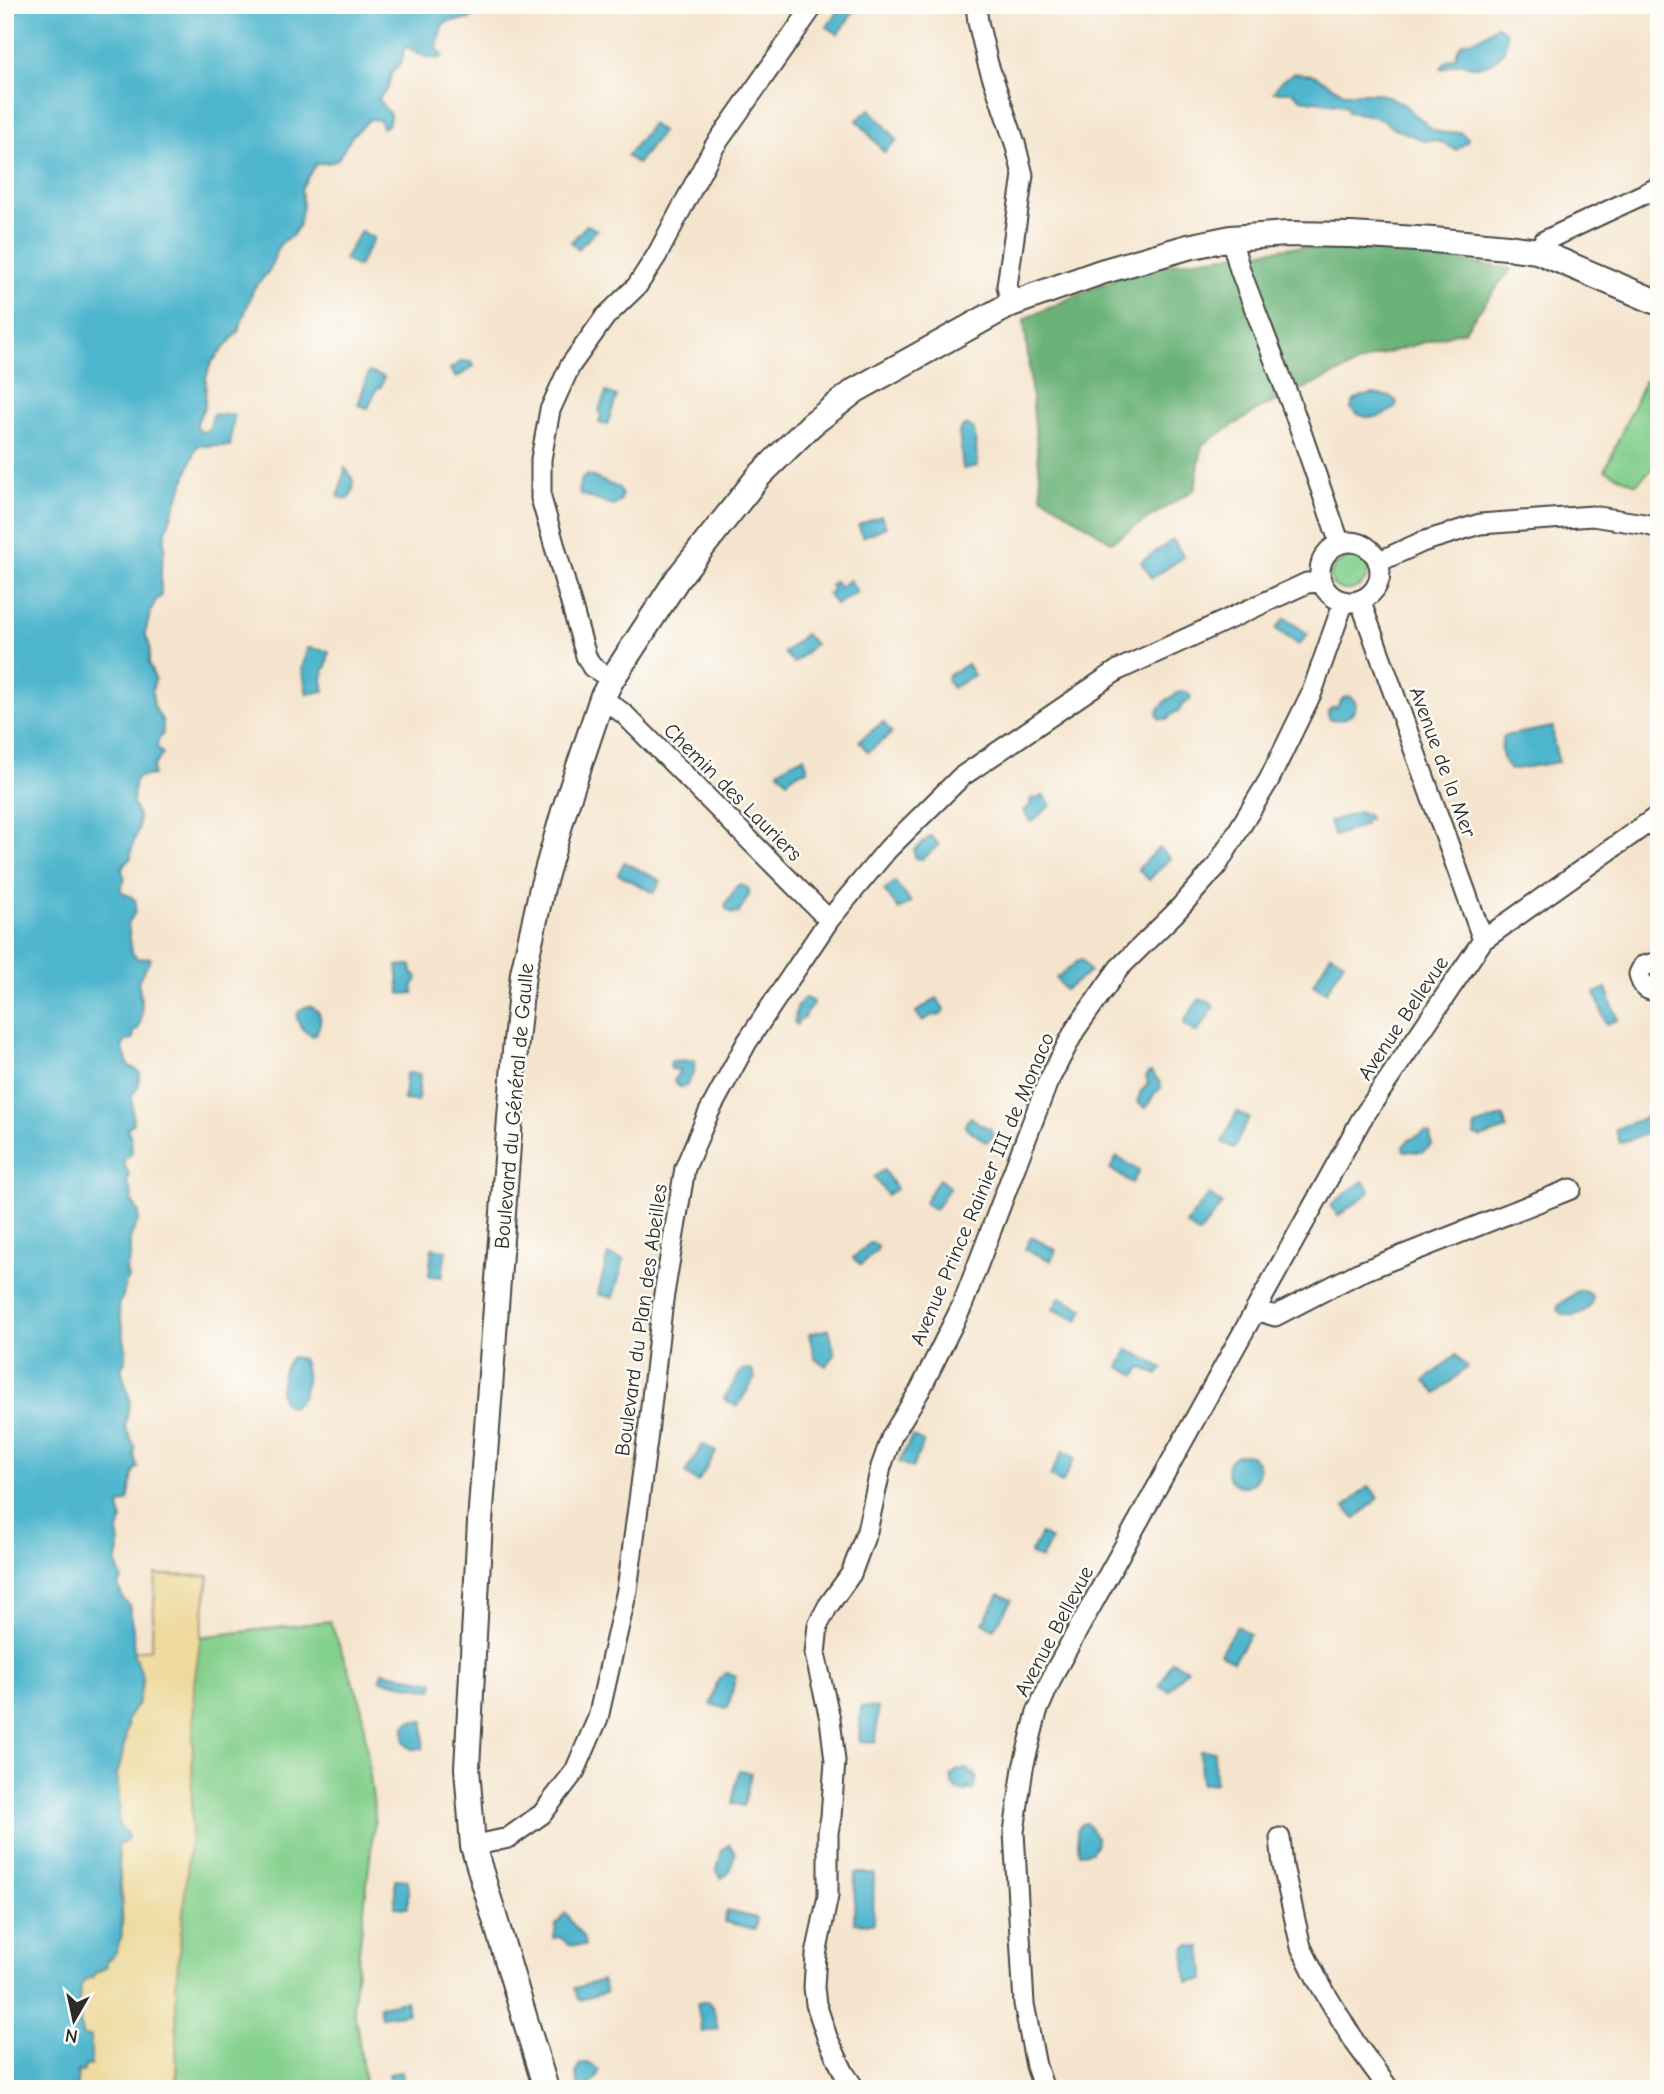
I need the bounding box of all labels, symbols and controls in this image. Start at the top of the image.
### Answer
street label: Avenue de la Mer [1405,683,1482,841]
street label: Chemin des Lauriers [659,718,807,866]
street label: Avenue Bellevue [1353,951,1453,1085]
street label: Boulevard du Général de Gaulle [490,962,538,1250]
street label: Avenue Prince Rainier III de Monaco [905,1029,1059,1349]
street label: Boulevard du Plan des Abeilles [610,1183,672,1457]
street label: Avenue Bellevue [1010,1562,1098,1700]
north arrow [38,1986,108,2056]
text: N [64,2024,79,2048]

